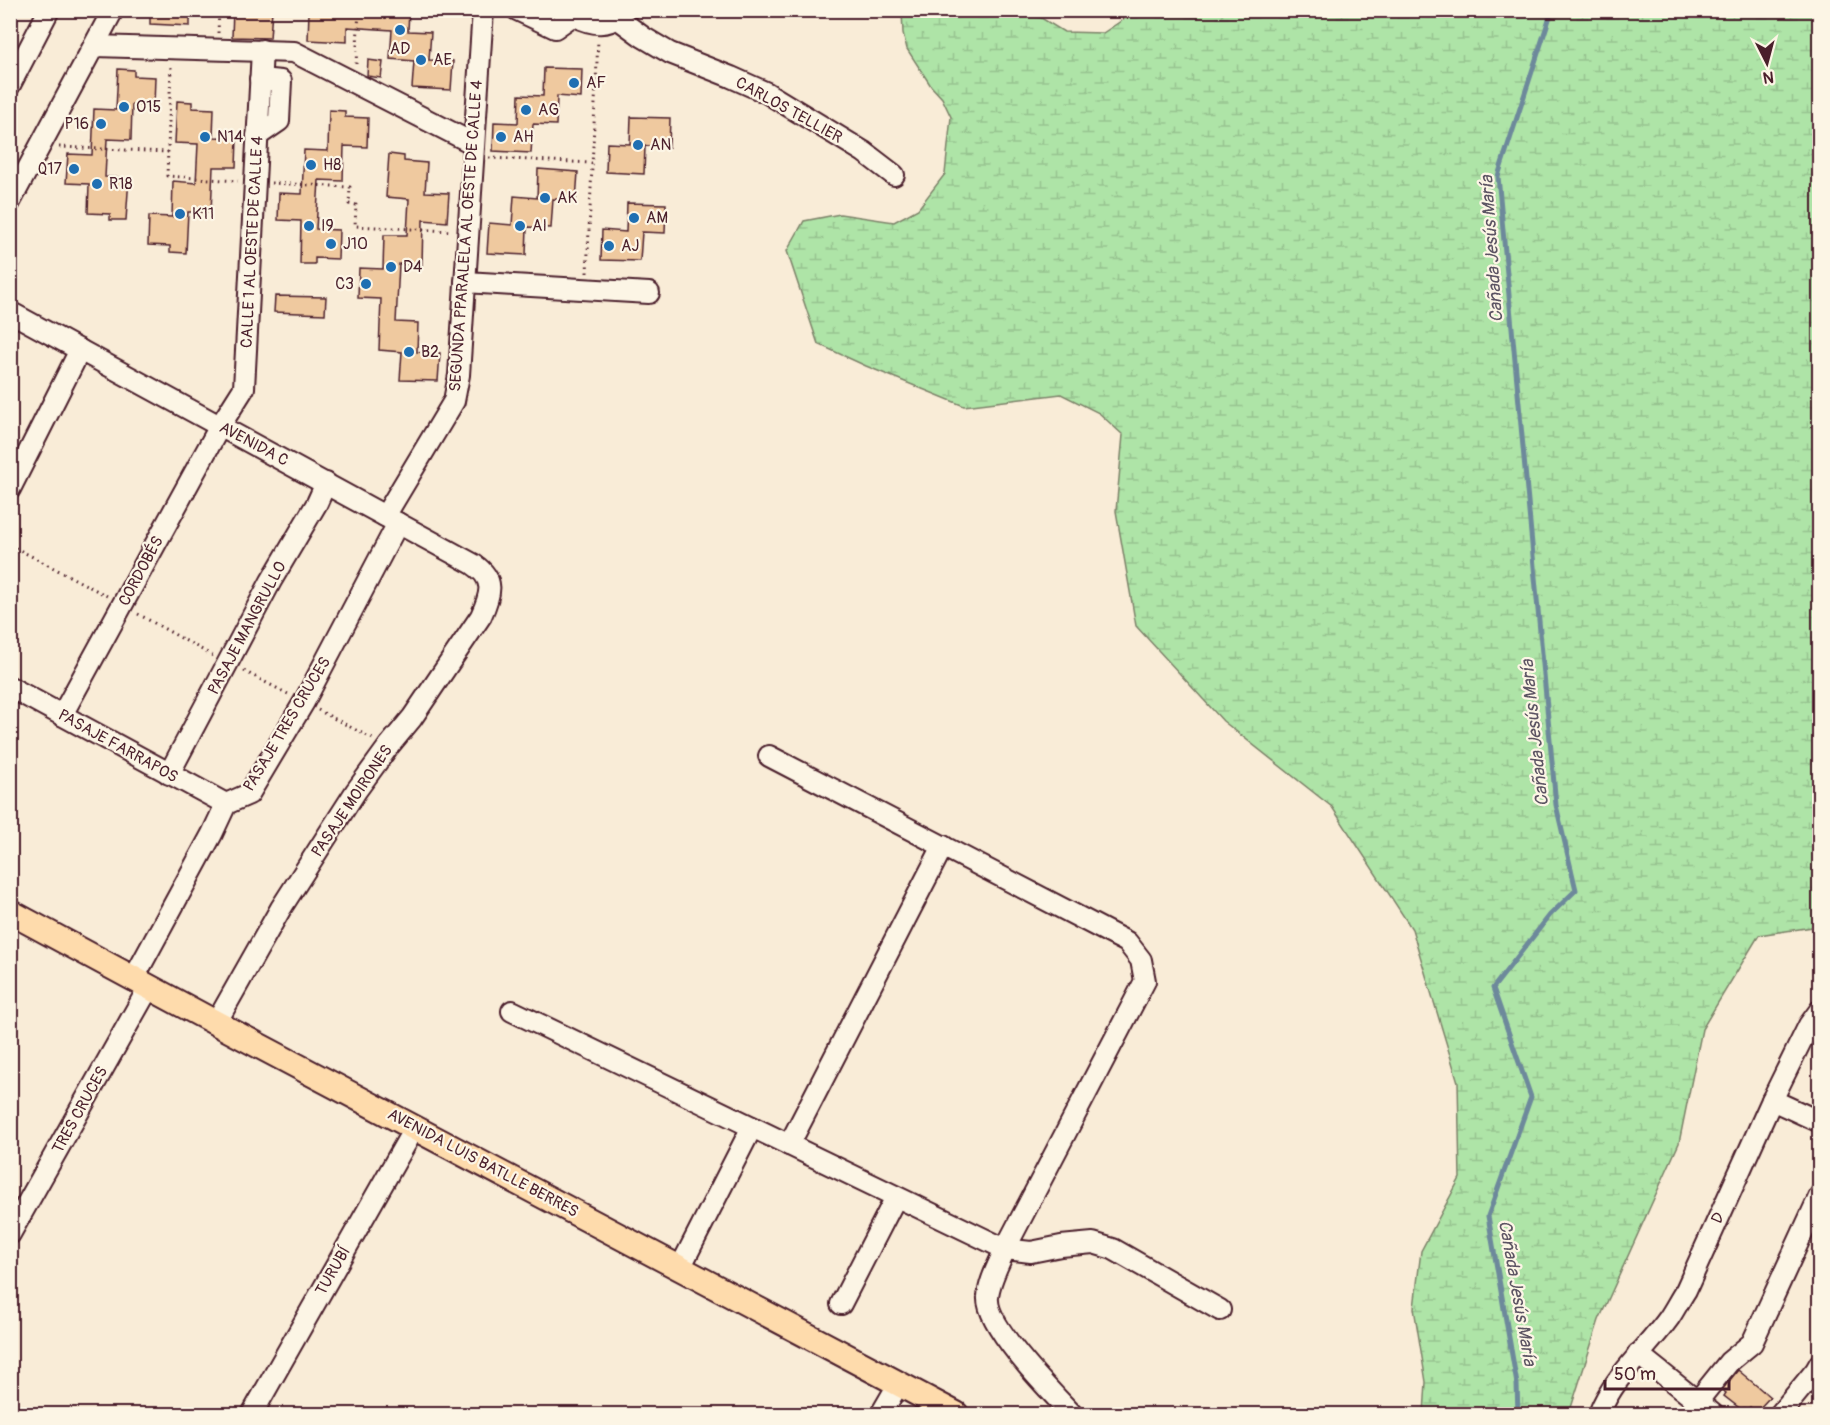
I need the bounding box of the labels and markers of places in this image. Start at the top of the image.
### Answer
marker: AD [393,23,407,37]
place label: AD [390,39,410,59]
place label: AE [433,50,452,70]
marker: AE [414,53,428,67]
place label: AF [586,73,606,93]
marker: AF [567,76,581,90]
place label: O15 [136,97,161,117]
marker: O15 [117,100,131,114]
place label: AG [538,100,559,120]
marker: AG [519,103,533,117]
place label: P16 [65,114,89,134]
marker: P16 [94,117,108,131]
place label: N14 [217,127,243,147]
place label: AH [513,127,534,147]
marker: N14 [198,130,212,144]
marker: AH [494,130,508,144]
place label: AN [650,135,671,155]
marker: AN [631,138,645,152]
place label: H8 [323,155,341,175]
marker: H8 [304,158,318,172]
place label: Q17 [38,159,63,179]
marker: Q17 [67,162,81,176]
place label: R18 [109,174,133,194]
marker: R18 [90,177,104,191]
place label: AK [557,188,577,208]
marker: AK [538,191,552,205]
place label: K11 [192,204,214,224]
marker: K11 [173,207,187,221]
place label: AM [646,208,668,228]
marker: AM [627,211,641,225]
place label: I9 [321,216,334,236]
place label: AI [532,216,547,236]
marker: I9 [302,219,316,233]
marker: AI [513,219,527,233]
place label: J10 [343,234,368,254]
place label: AJ [621,236,639,256]
marker: J10 [324,237,338,251]
marker: AJ [602,239,616,253]
place label: D4 [403,257,422,277]
marker: D4 [384,260,398,274]
place label: C3 [335,274,354,294]
marker: C3 [359,277,373,291]
place label: B2 [421,342,439,362]
marker: B2 [402,345,416,359]

